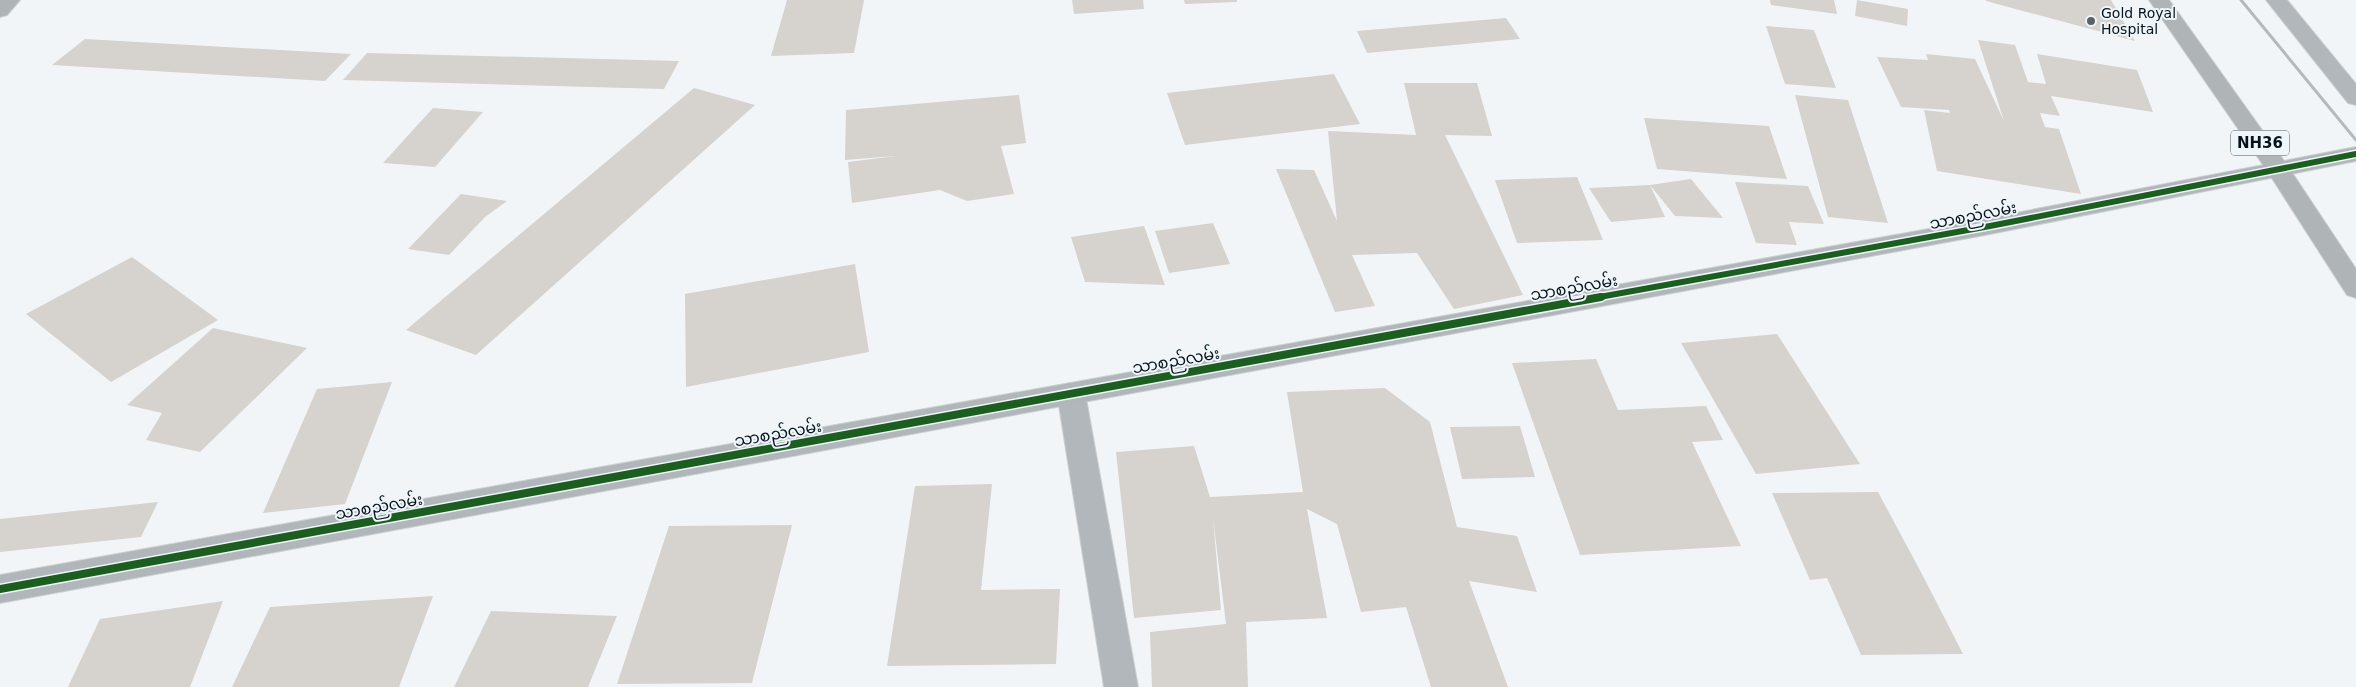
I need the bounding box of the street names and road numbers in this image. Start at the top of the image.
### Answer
road number: NH36 [2231,130,2289,156]
street label: သာစည်လမ်း [1928,196,2019,237]
street label: သာစည်လမ်း [1529,269,1620,308]
street label: သာစည်လမ်း [1131,342,1222,381]
street label: သာစည်လမ်း [733,415,824,454]
street label: သာစည်လမ်း [334,488,425,527]

